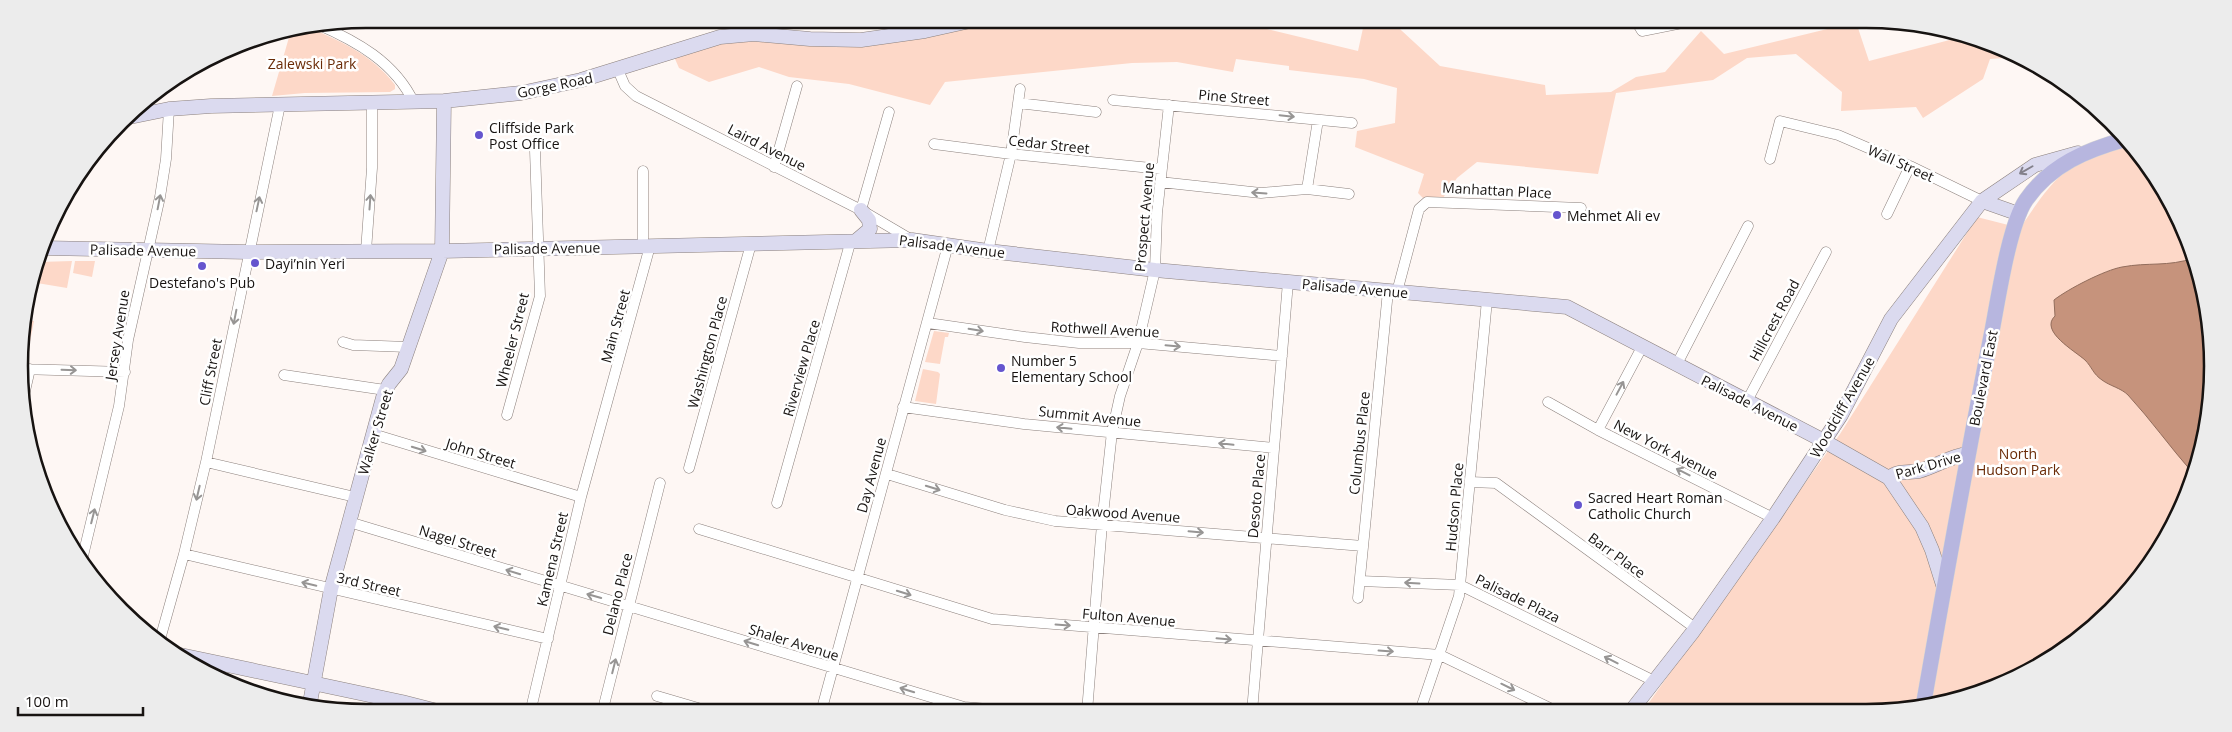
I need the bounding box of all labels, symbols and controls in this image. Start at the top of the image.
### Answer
park label: Zalewski Park [268,54,357,73]
street label: Gorge Road [515,68,595,102]
street label: Pine Street [1198,84,1270,110]
one-way arrow [1279,111,1295,121]
place label: Cliffside Park Post Office [489,118,574,153]
street label: Laird Avenue [725,119,809,175]
marker: Cliffside Park Post Office [473,129,485,141]
street label: Cedar Street [1007,130,1091,158]
street label: Wall Street [1865,140,1937,186]
street label: Prospect Avenue [1130,161,1158,272]
one-way arrow [2019,166,2033,176]
street label: Manhattan Place [1442,178,1552,202]
one-way arrow [1251,188,1267,197]
one-way arrow [154,194,164,210]
one-way arrow [365,194,374,210]
one-way arrow [254,197,264,213]
place label: Mehmet Ali ev [1567,206,1660,225]
marker: Mehmet Ali ev [1551,209,1563,221]
street label: Palisade Avenue [898,230,1006,262]
street label: Palisade Avenue [494,238,601,258]
street label: Palisade Avenue [90,240,197,260]
place label: Dayi’nin Yeri [265,254,345,273]
marker: Dayi’nin Yeri [249,257,261,269]
marker: Destefano's Pub [196,260,208,272]
place label: Destefano's Pub [149,273,255,292]
street label: Palisade Avenue [1301,274,1409,302]
street label: Hillcrest Road [1745,276,1803,364]
street label: Main Street [596,287,634,365]
street label: Jersey Avenue [100,288,134,384]
street label: Wheeler Street [491,291,533,389]
street label: Washington Place [683,294,731,410]
one-way arrow [230,309,239,325]
street label: Riverview Place [778,317,824,419]
street label: Rothwell Avenue [1050,317,1160,341]
one-way arrow [968,325,984,335]
street label: Boulevard East [1964,328,2002,428]
street label: Cliff Street [194,337,226,407]
one-way arrow [1164,341,1180,351]
place label: Number 5 Elementary School [1011,351,1132,386]
street label: Woodcliff Avenue [1805,353,1879,461]
marker: Number 5 Elementary School [995,362,1007,374]
one-way arrow [61,366,77,375]
street label: Palisade Avenue [1698,370,1802,436]
one-way arrow [1616,381,1625,396]
street label: Walker Street [353,387,397,477]
street label: Columbus Place [1344,390,1374,496]
street label: Summit Avenue [1038,401,1142,431]
street label: New York Avenue [1611,415,1721,484]
one-way arrow [1056,423,1072,433]
street label: John Street [442,433,518,473]
street label: Day Avenue [852,435,890,515]
one-way arrow [1218,439,1234,448]
one-way arrow [411,444,427,454]
park label: North Hudson Park [1976,444,2061,479]
street label: Park Drive [1893,447,1963,483]
street label: Desoto Place [1243,453,1269,539]
street label: Hudson Place [1441,462,1467,552]
one-way arrow [1676,467,1691,476]
one-way arrow [925,483,941,493]
one-way arrow [193,485,202,501]
place label: Sacred Heart Roman Catholic Church [1588,488,1723,523]
marker: Sacred Heart Roman Catholic Church [1572,499,1584,511]
street label: Oakwood Avenue [1065,500,1181,526]
one-way arrow [89,509,98,525]
street label: Kamena Street [532,510,572,608]
street label: Nagel Street [417,520,499,562]
one-way arrow [1188,527,1204,537]
street label: Barr Place [1585,528,1649,582]
street label: Delano Place [598,551,636,637]
one-way arrow [505,566,521,576]
street label: 3rd Street [335,567,403,601]
street label: Palisade Plaza [1473,569,1563,627]
one-way arrow [1404,578,1420,587]
one-way arrow [301,579,317,588]
one-way arrow [896,589,912,599]
one-way arrow [587,591,603,600]
street label: Fulton Avenue [1081,603,1177,631]
street label: Shaler Avenue [746,619,842,665]
one-way arrow [1054,620,1070,629]
one-way arrow [493,623,509,632]
one-way arrow [1216,634,1232,643]
one-way arrow [744,637,760,647]
one-way arrow [1378,647,1394,656]
one-way arrow [1603,655,1618,665]
one-way arrow [610,658,619,674]
one-way arrow [1500,683,1515,692]
scale bar [18,684,142,716]
one-way arrow [899,684,915,694]
text: 100 m [25,691,69,711]

